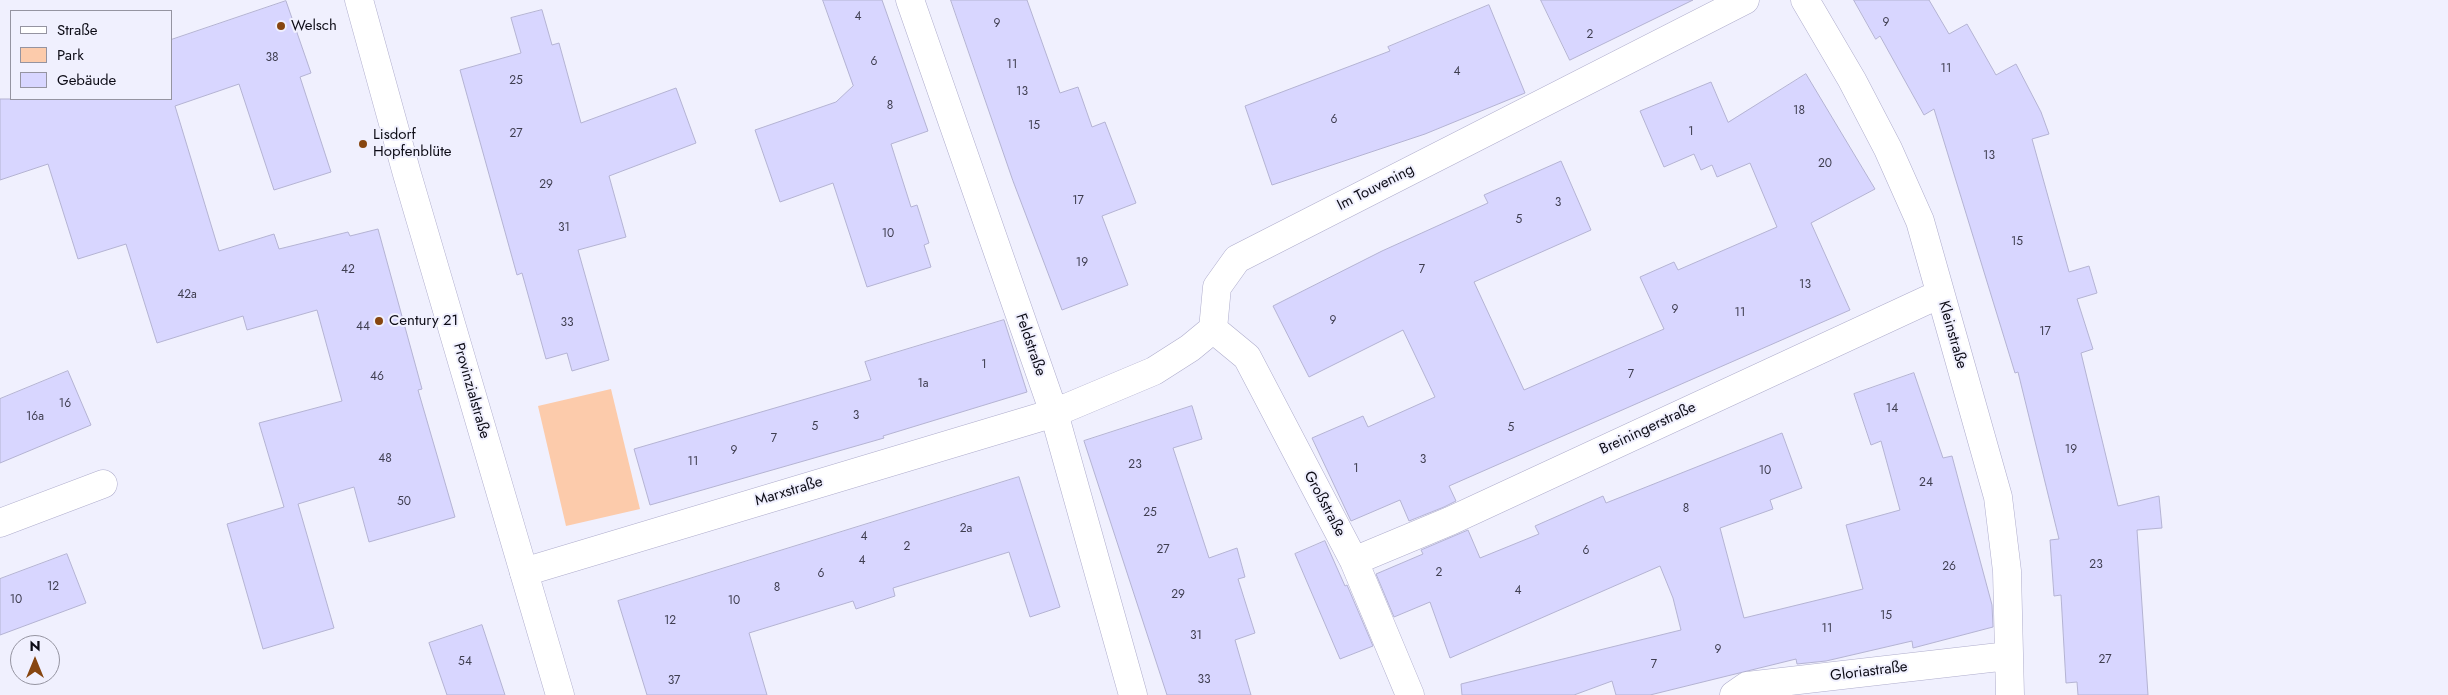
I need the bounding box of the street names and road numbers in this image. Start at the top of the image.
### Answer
street label: Im Touvening [1335,161,1417,215]
street label: Kleinstraße [1934,299,1970,371]
street label: Feldstraße [1011,311,1049,379]
street label: Provinzialstraße [449,341,493,441]
street label: Breiningerstraße [1597,399,1699,459]
street label: Großstraße [1299,468,1349,540]
street label: Marxstraße [753,473,825,511]
street label: Gloriastraße [1829,658,1909,686]

